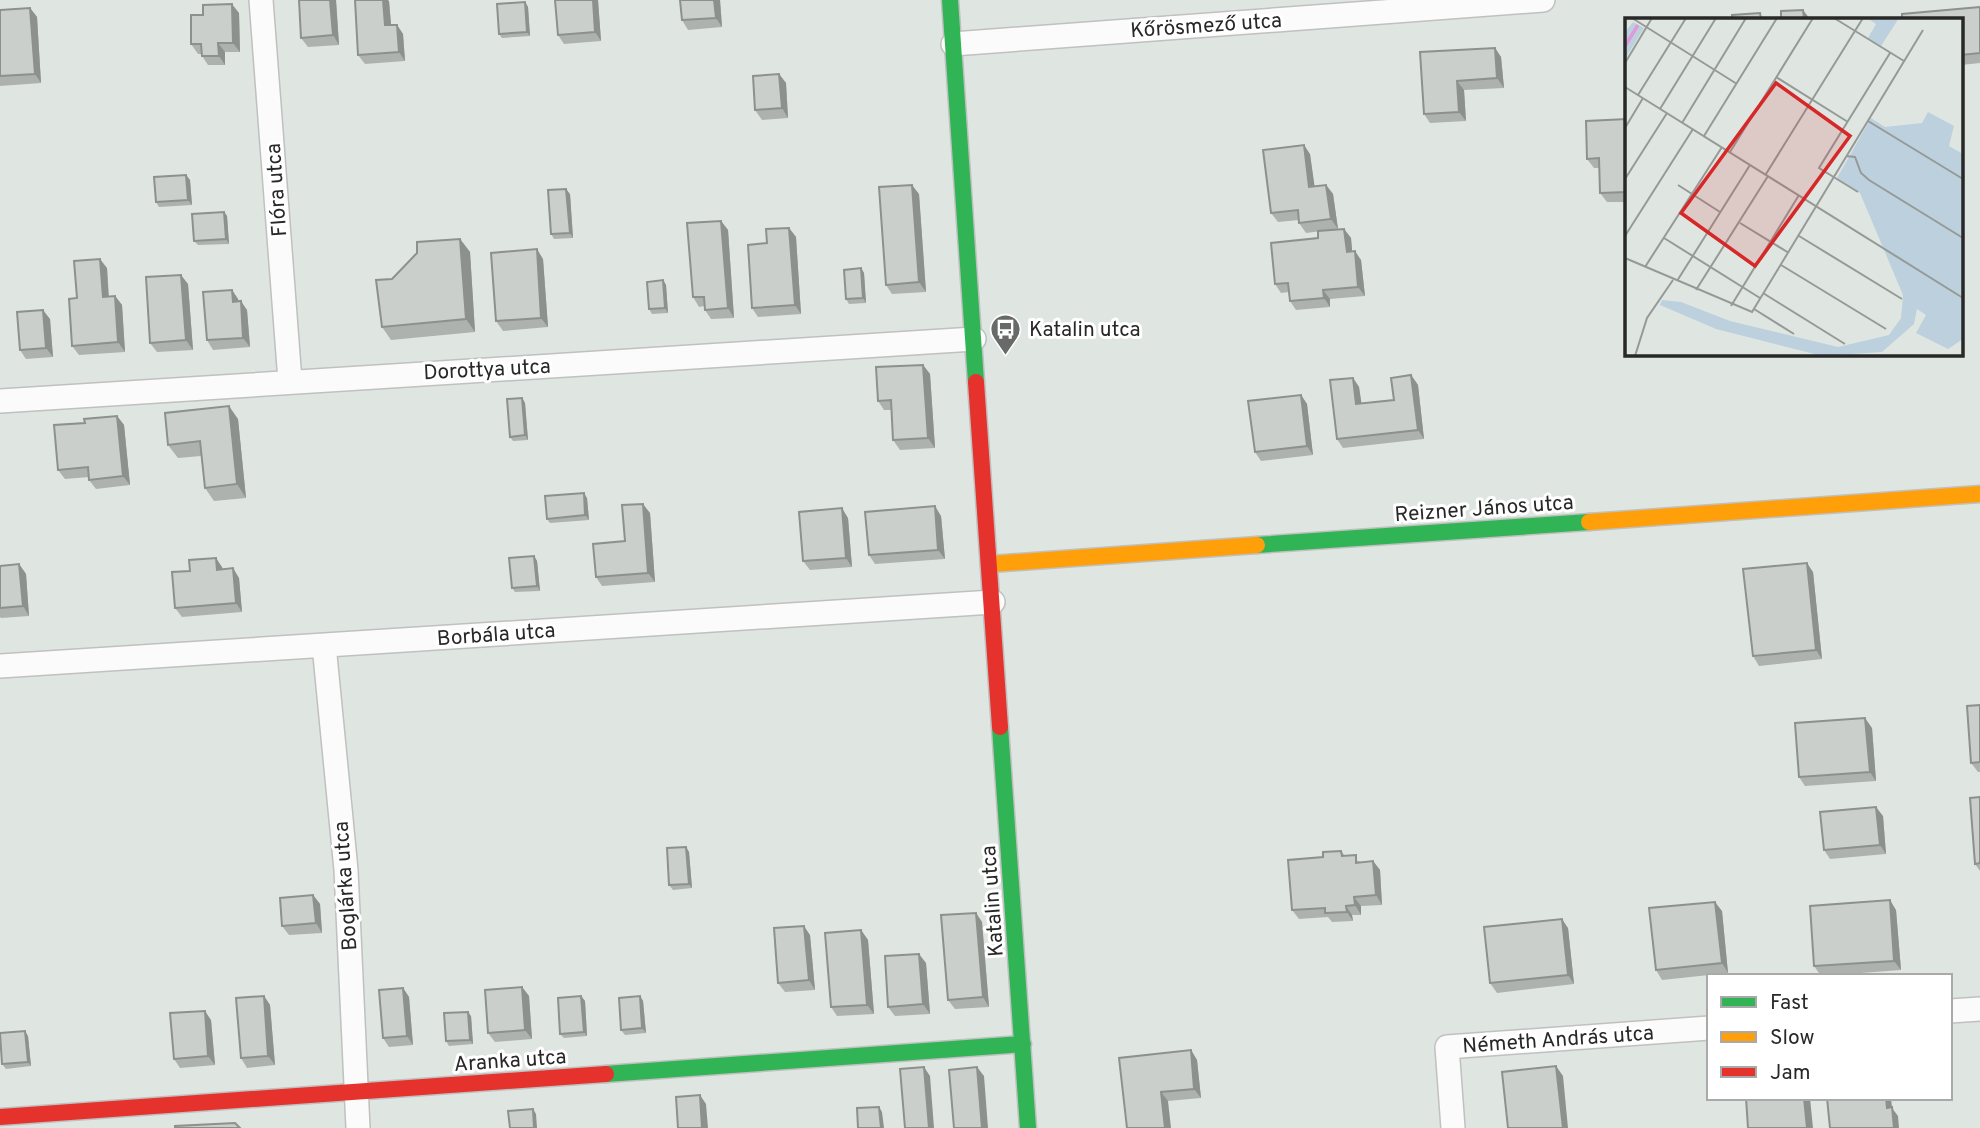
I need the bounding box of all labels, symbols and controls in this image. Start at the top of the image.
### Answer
street label: Kőrösmező utca [1129,8,1283,45]
inset map [1625,18,1962,355]
street label: Flóra utca [261,142,294,238]
bus stop icon: Katalin utca [989,312,1023,356]
place label: Katalin utca [1029,317,1141,344]
street label: Dorottya utca [423,354,552,387]
street label: Reizner János utca [1394,490,1574,529]
street label: Borbála utca [436,618,556,653]
street label: Boglárka utca [328,820,364,952]
street label: Katalin utca [976,844,1011,957]
legend [1707,974,1952,1100]
text: Fast [1770,990,1809,1017]
street label: Németh András utca [1461,1020,1655,1061]
text: Slow [1770,1025,1815,1052]
street label: Aranka utca [453,1044,567,1079]
text: Jam [1770,1060,1811,1087]

